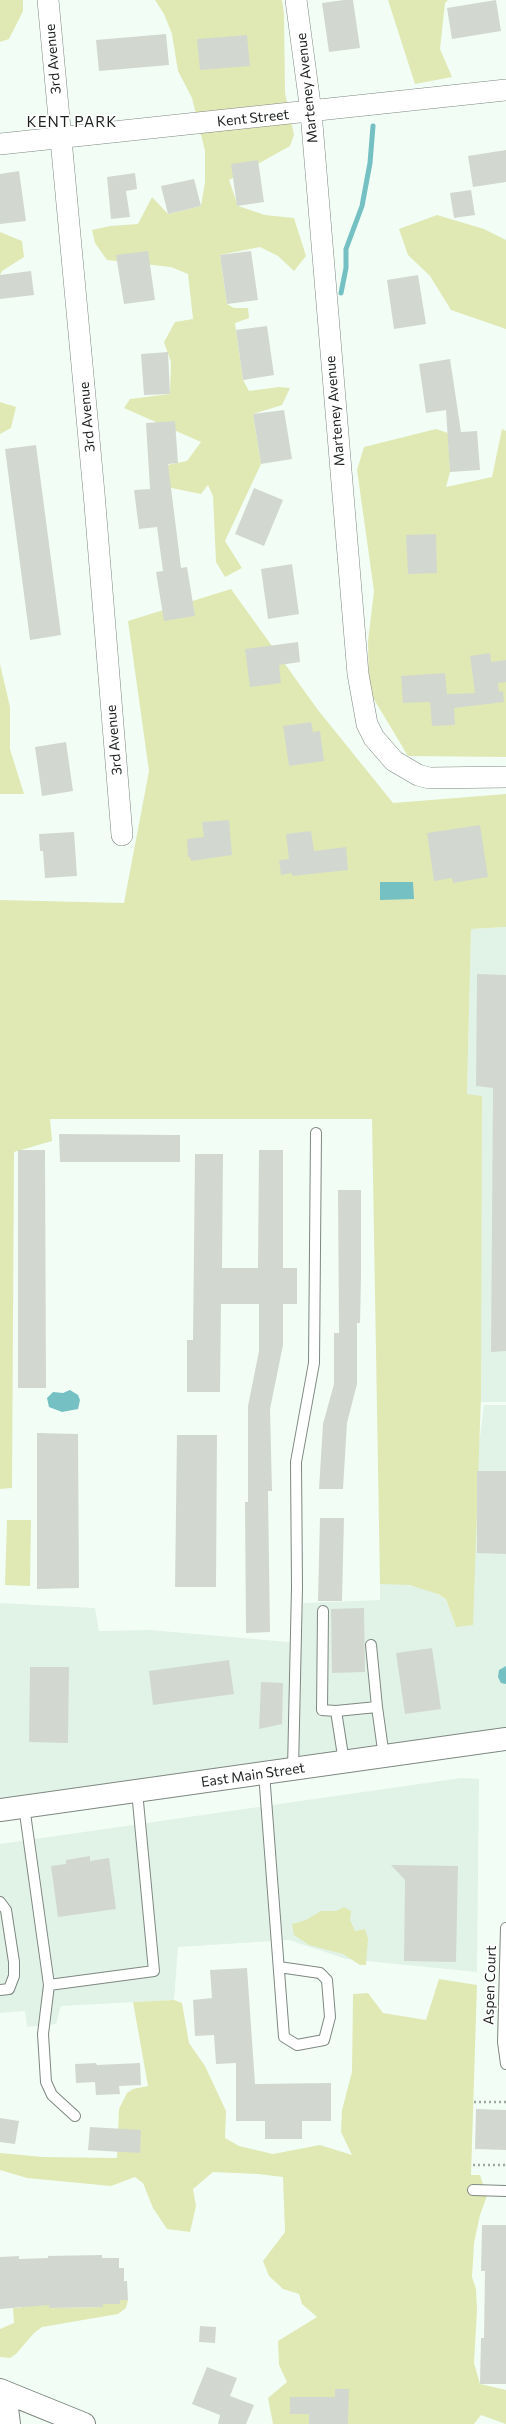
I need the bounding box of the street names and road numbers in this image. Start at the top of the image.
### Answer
street label: 3rd Avenue [42,23,64,95]
street label: Marteney Avenue [293,32,321,144]
street label: Kent Street [216,106,290,130]
street label: Marteney Avenue [322,355,348,467]
street label: 3rd Avenue [76,381,98,453]
street label: 3rd Avenue [103,704,125,776]
street label: East Main Street [200,1759,306,1791]
street label: Aspen Court [480,1945,500,2025]

